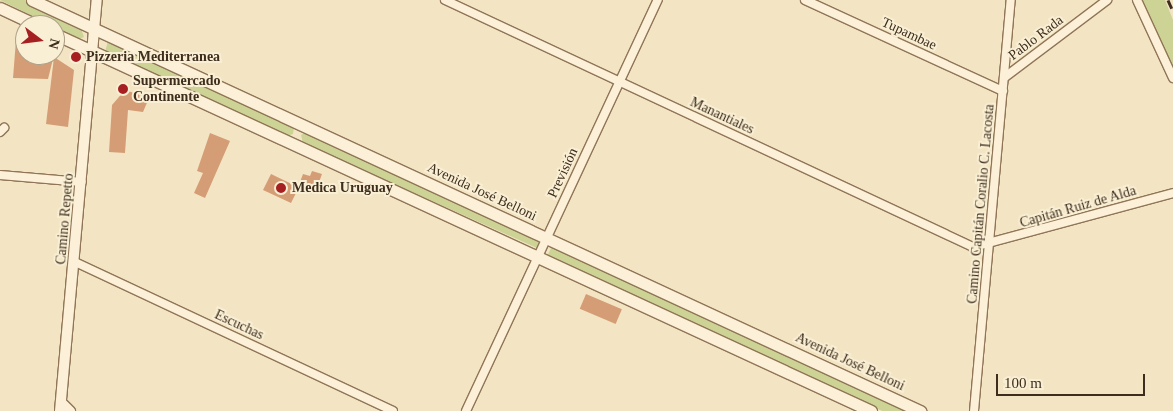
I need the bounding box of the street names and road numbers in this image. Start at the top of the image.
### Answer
street label: Pablo Rada [1005,12,1067,64]
street label: Tupambae [879,14,939,54]
street label: Manantiales [687,94,757,138]
street label: Camino Capitán Coralio C. Lacosta [964,104,998,304]
street label: Previsión [544,145,582,201]
street label: Avenida José Belloni [425,159,539,225]
street label: Camino Repetto [53,173,77,265]
street label: Capitán Ruiz de Alda [1018,182,1138,232]
street label: Escuchas [212,306,266,344]
street label: Avenida José Belloni [793,329,907,395]

